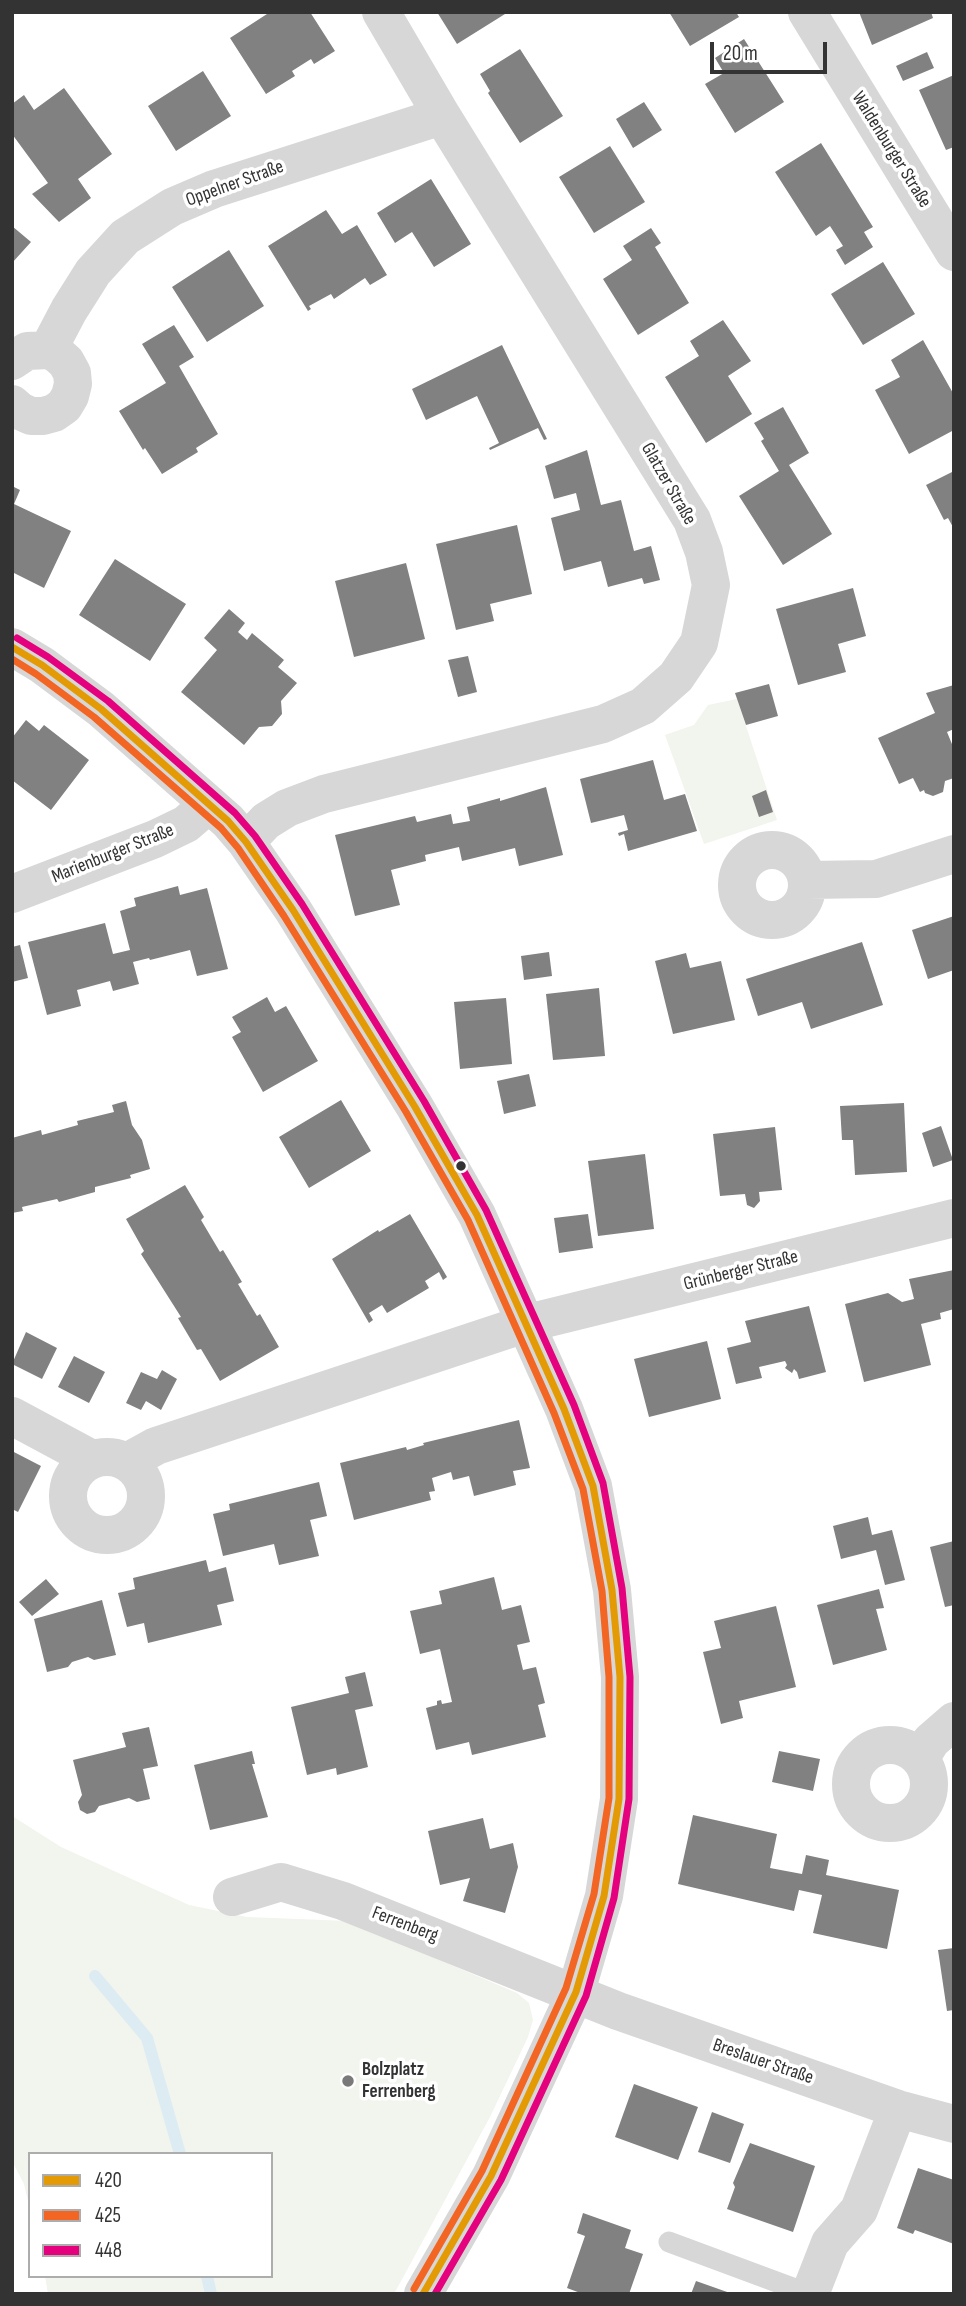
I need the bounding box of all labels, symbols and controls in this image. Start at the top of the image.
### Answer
scale bar [714,28,831,72]
text: 20 m [723,41,758,66]
street label: Waldenburger Straße [846,88,936,212]
street label: Oppelner Straße [183,156,287,212]
street label: Glatzer Straße [635,439,701,529]
street label: Marienburger Straße [49,819,177,889]
unlabelled marker [454,1159,468,1173]
street label: Grünberger Straße [681,1246,801,1296]
street label: Ferrenberg [369,1902,441,1948]
street label: Breslauer Straße [710,2034,816,2090]
place label: Bolzplatz Ferrenberg [362,2059,436,2103]
marker: Bolzplatz Ferrenberg [340,2073,356,2089]
legend [28,2152,273,2278]
text: 420 [95,2168,122,2193]
text: 425 [95,2203,121,2228]
text: 448 [95,2238,122,2263]

